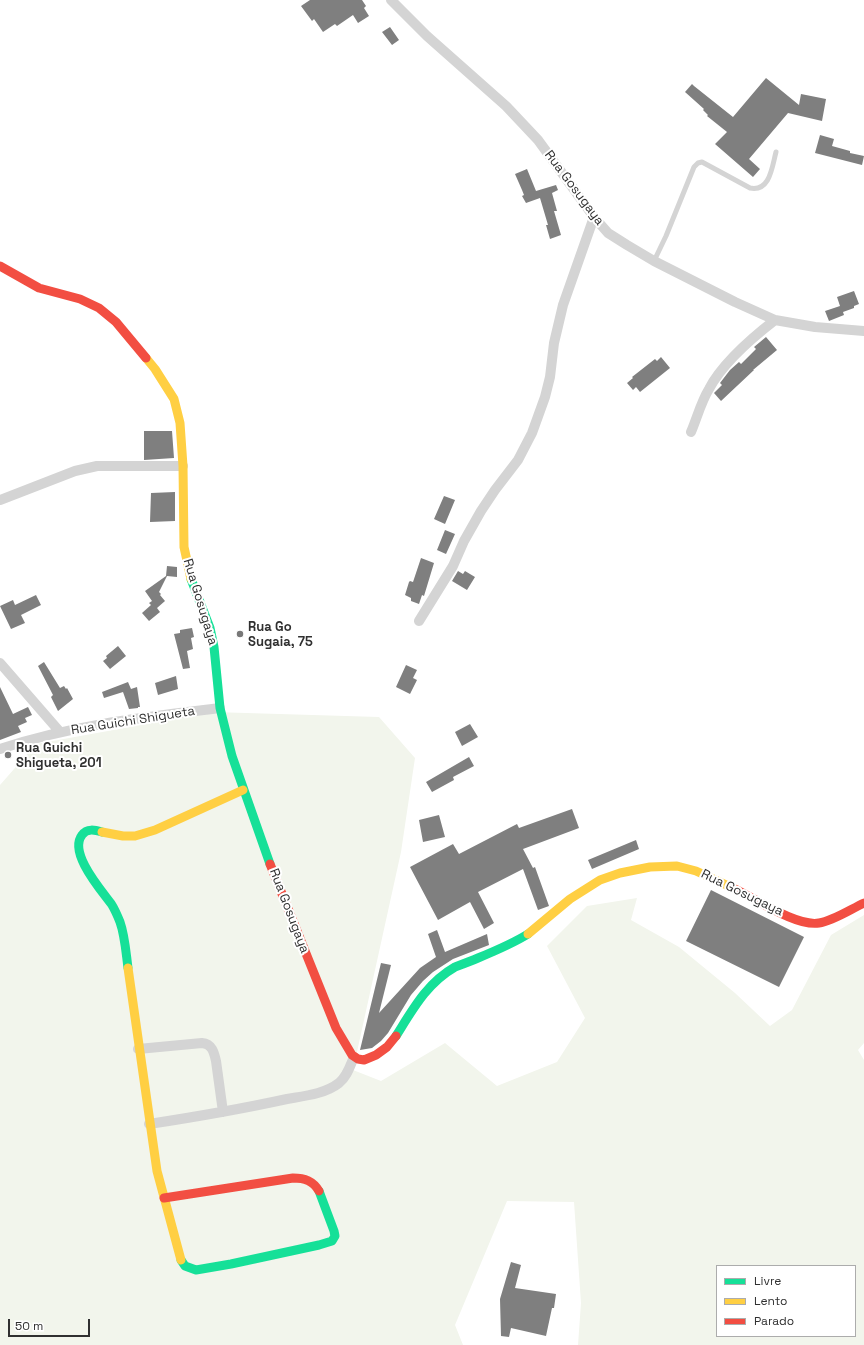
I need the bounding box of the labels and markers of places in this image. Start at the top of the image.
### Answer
place label: Rua Go Sugaia, 75 [248,619,313,650]
marker: Rua Go Sugaia, 75 [235,629,245,639]
place label: Rua Guichi Shigueta, 201 [16,740,102,771]
marker: Rua Guichi Shigueta, 201 [3,750,13,760]

